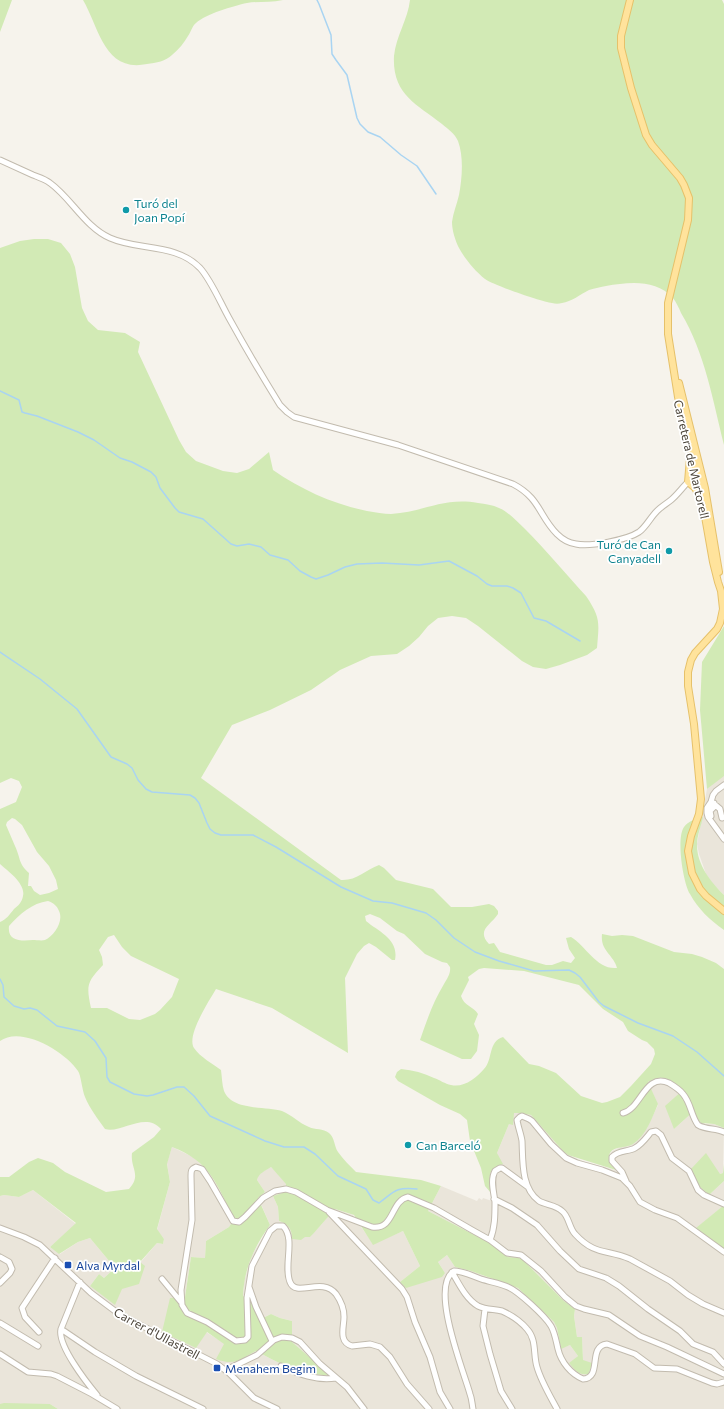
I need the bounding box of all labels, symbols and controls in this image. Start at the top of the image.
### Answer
place label: Turó del Joan Popí [134,196,186,225]
marker: Turó del Joan Popí [121,205,131,215]
street label: Carretera de Martorell [672,398,712,520]
place label: Turó de Can Canyadell [597,537,661,565]
marker: Turó de Can Canyadell [664,546,674,556]
place label: Can Barceló [416,1138,481,1152]
marker: Can Barceló [403,1140,413,1150]
place label: Alva Myrdal [76,1258,140,1272]
marker: Alva Myrdal [63,1260,73,1270]
street label: Carrer d'Ullastrell [112,1304,202,1362]
place label: Menahem Begim [225,1361,316,1375]
marker: Menahem Begim [212,1363,222,1373]

